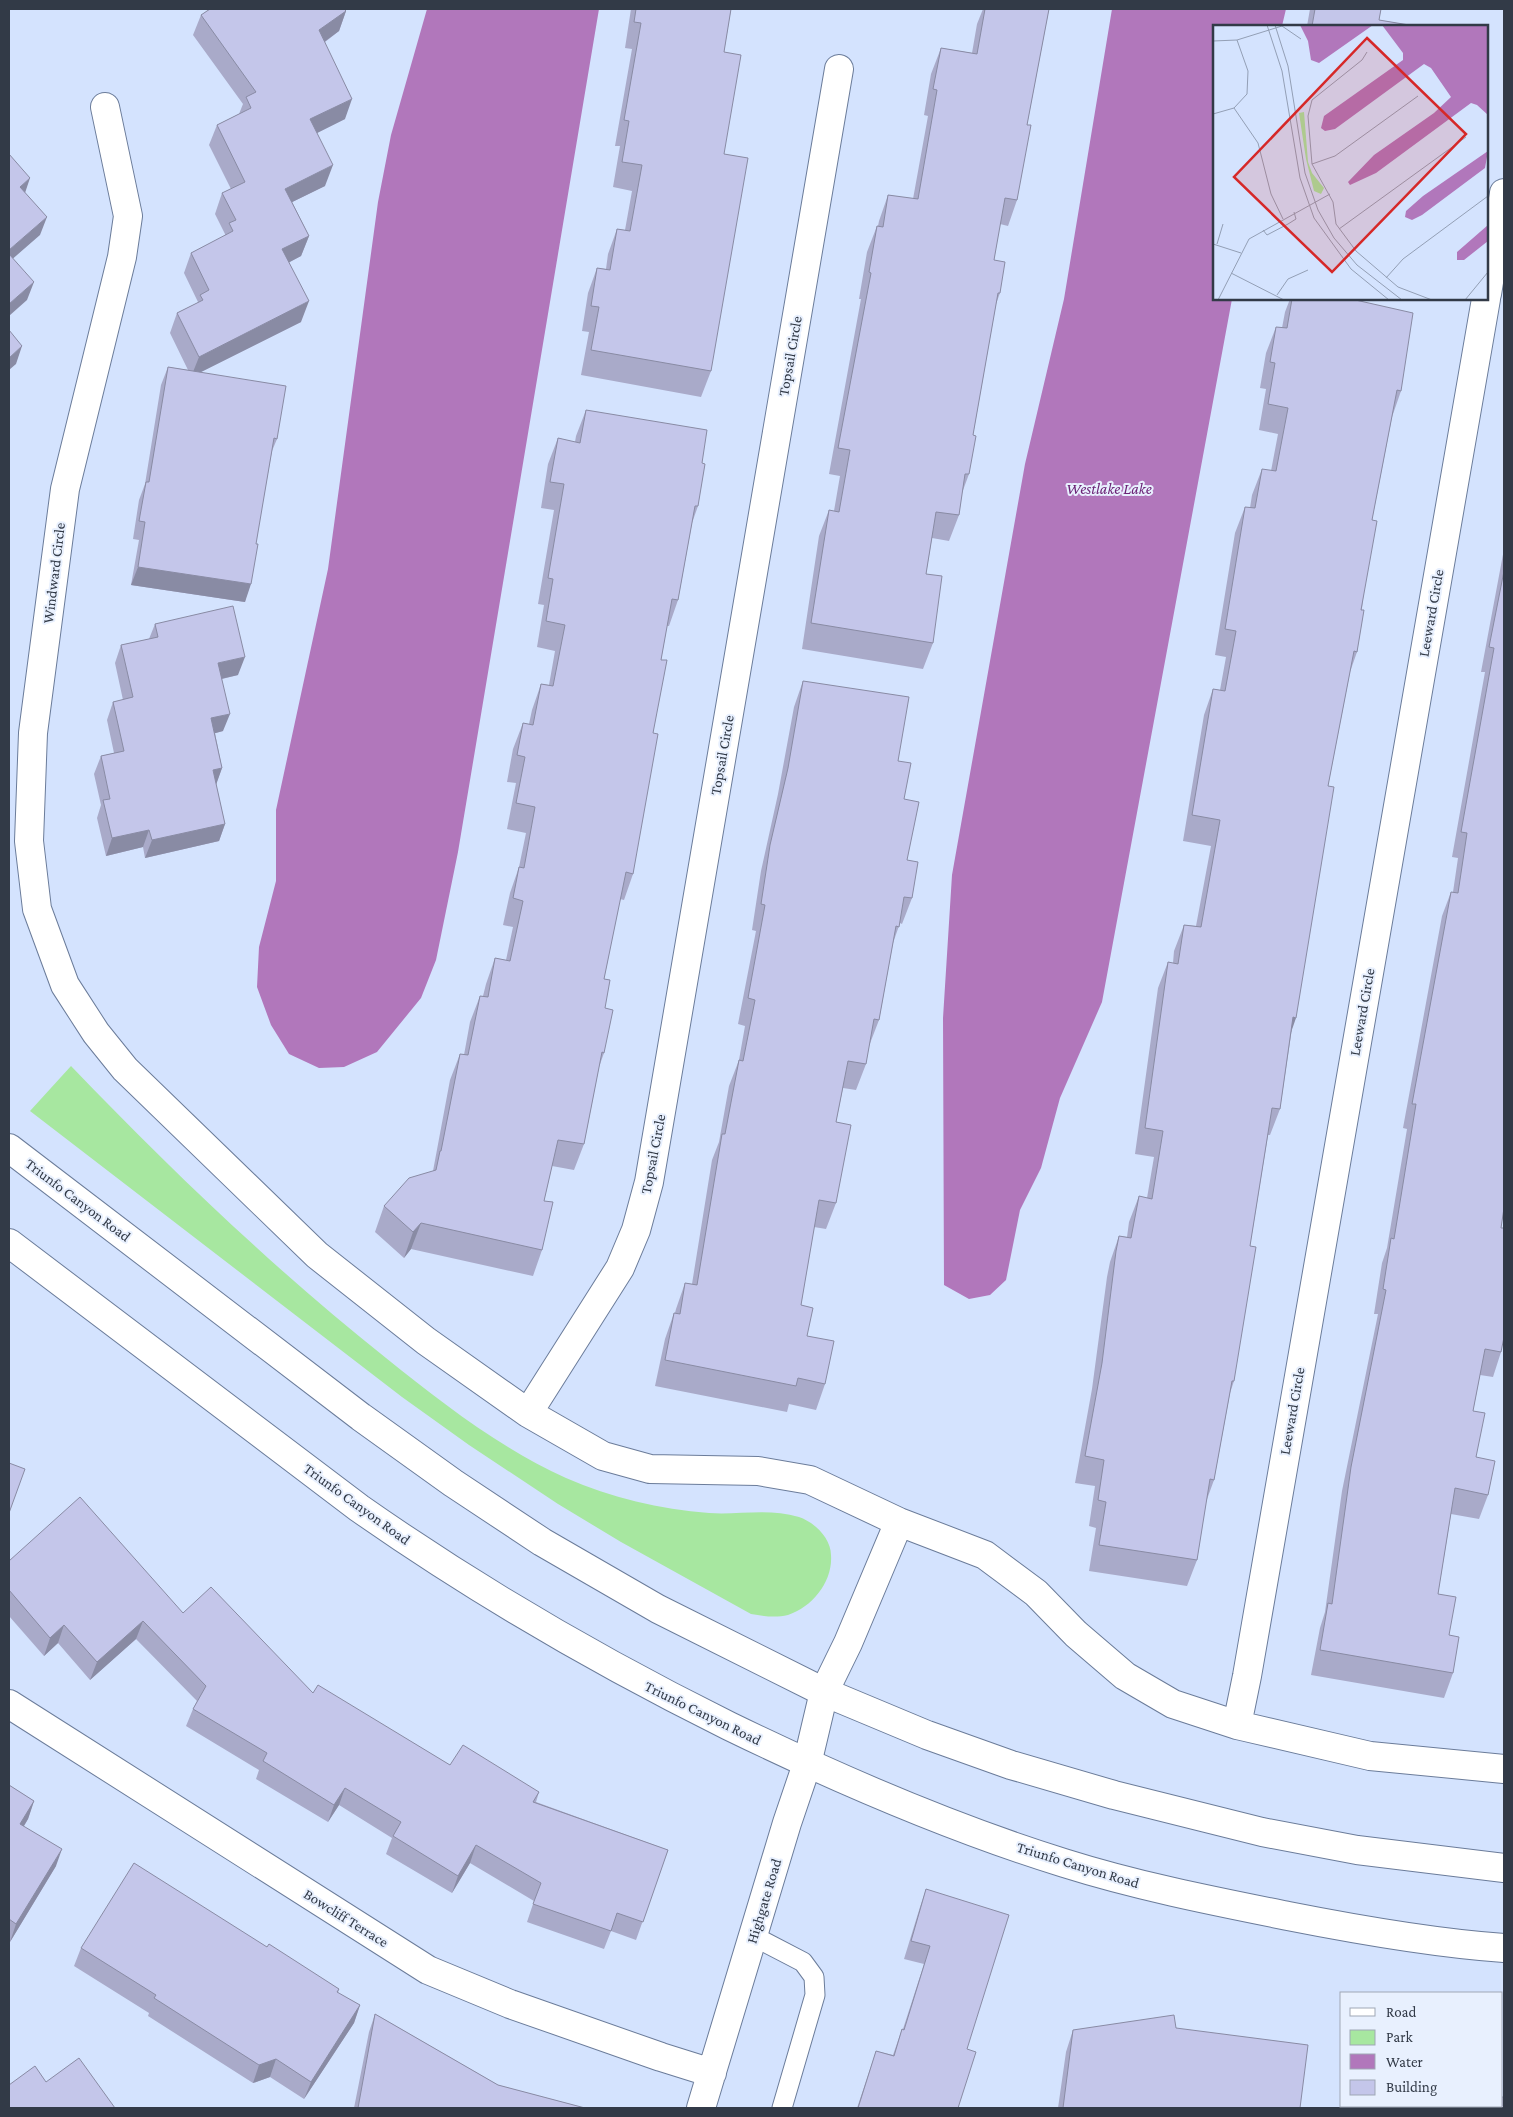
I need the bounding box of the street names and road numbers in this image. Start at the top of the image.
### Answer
street label: Topsail Circle [775,314,806,397]
street label: Windward Circle [40,521,68,624]
street label: Leeward Circle [1415,568,1447,658]
street label: Topsail Circle [707,713,738,796]
street label: Leeward Circle [1346,967,1378,1057]
street label: Topsail Circle [637,1112,670,1195]
street label: Triunfo Canyon Road [22,1155,134,1246]
street label: Leeward Circle [1276,1366,1308,1456]
street label: Triunfo Canyon Road [300,1460,413,1549]
street label: Triunfo Canyon Road [642,1678,764,1749]
street label: Triunfo Canyon Road [1015,1839,1141,1892]
street label: Highgate Road [744,1857,785,1946]
street label: Bowcliff Terrace [301,1886,391,1951]

